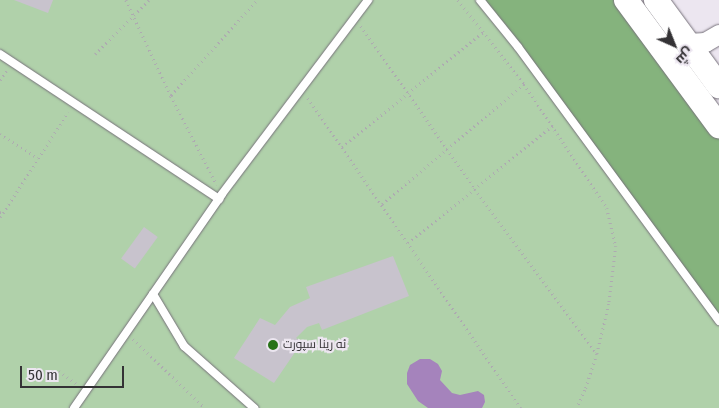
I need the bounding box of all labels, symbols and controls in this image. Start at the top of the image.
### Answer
north arrow [649,20,699,70]
text: ش [672,44,697,69]
place label: ئه رينا سپورت [283,338,346,352]
marker: ئه رينا سپورت [267,339,279,351]
scale bar [22,356,126,388]
text: 50 m [28,366,58,384]

